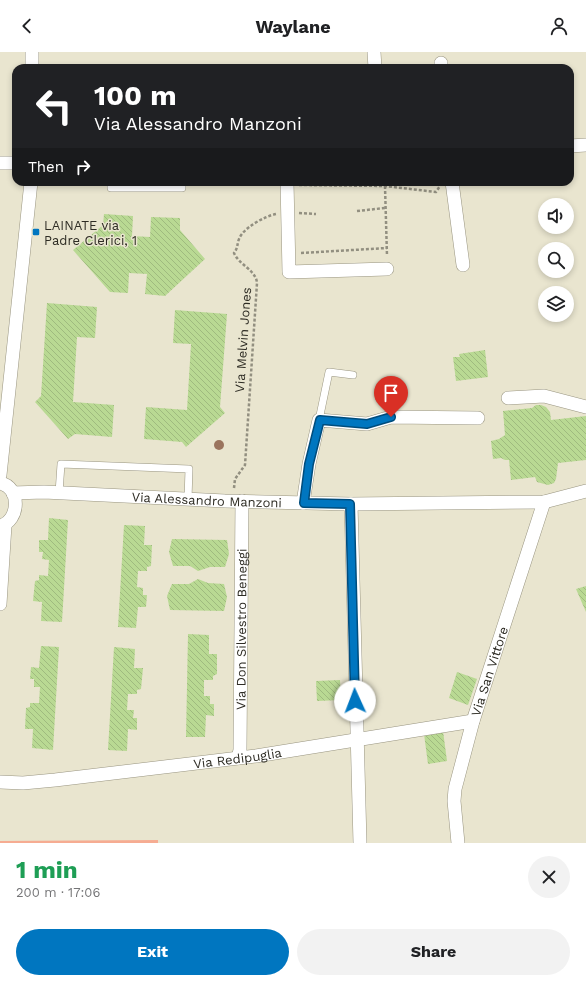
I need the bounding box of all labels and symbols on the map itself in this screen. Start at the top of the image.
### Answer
place label: LAINATE via Padre Clerici, 1 [44,218,137,248]
marker: LAINATE via Padre Clerici, 1 [31,227,41,237]
street label: Via Melvin Jones [232,287,254,393]
pin [374,376,408,417]
street label: Via Alessandro Manzoni [131,489,282,510]
street label: Via Don Silvestro Beneggi [233,548,249,710]
street label: Via San Vittore [468,624,511,718]
position arrow [334,680,376,722]
street label: Via Redipuglia [193,744,283,771]

